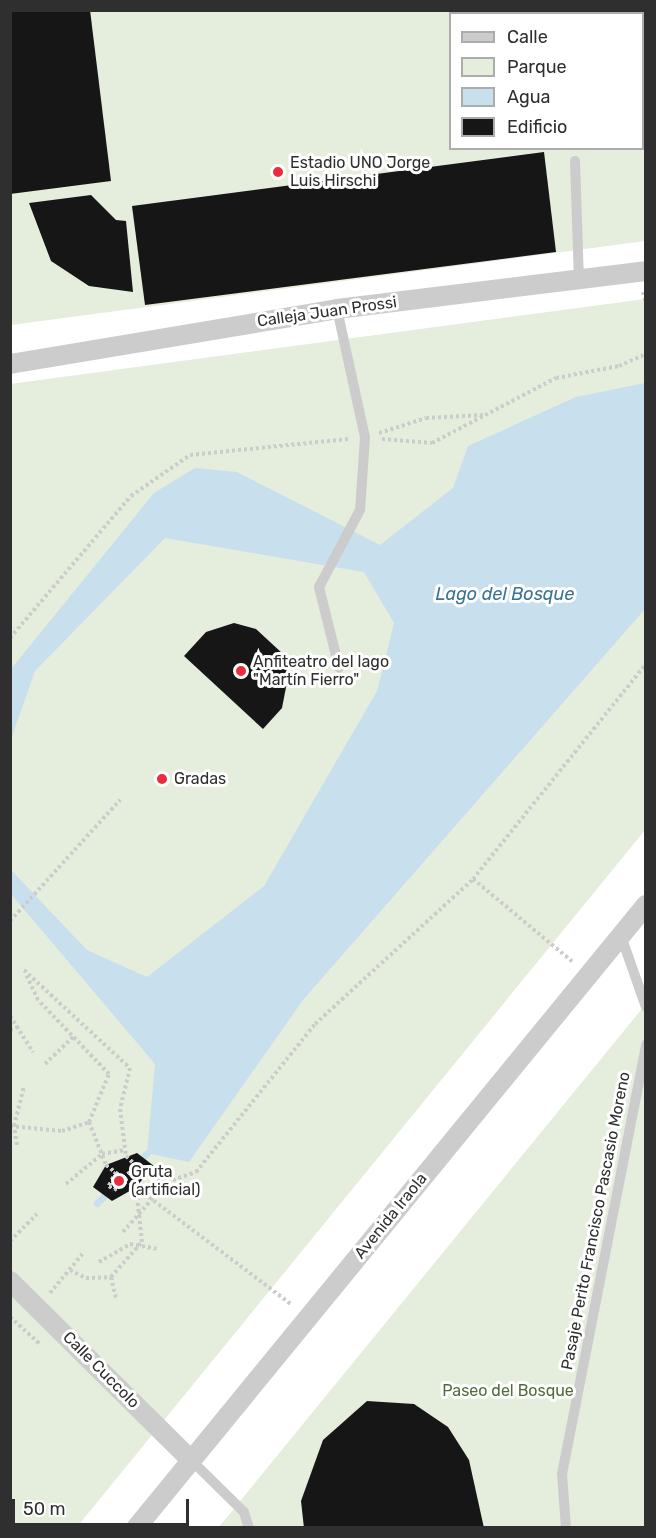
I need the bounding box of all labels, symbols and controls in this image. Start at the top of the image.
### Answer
legend [449,12,644,150]
text: Calle [507,26,548,48]
text: Parque [507,56,567,78]
text: Agua [507,86,550,108]
text: Edificio [507,116,567,138]
place label: Estadio UNO Jorge Luis Hirschi [290,153,430,191]
marker: Estadio UNO Jorge Luis Hirschi [271,165,285,179]
street label: Calleja Juan Prossi [256,293,398,331]
water label: Lago del Bosque [436,583,574,605]
place label: Anfiteatro del lago "Martín Fierro" [253,652,389,690]
marker: Anfiteatro del lago "Martín Fierro" [234,664,248,678]
place label: Gradas [174,769,226,789]
marker: Gradas [155,772,169,786]
street label: Pasaje Perito Francisco Pascasio Moreno [558,1070,634,1372]
place label: Gruta (artificial) [131,1162,200,1200]
street label: Avenida Iraola [351,1169,431,1263]
marker: Gruta (artificial) [112,1174,126,1188]
street label: Calle Cuccolo [59,1328,143,1412]
park label: Paseo del Bosque [442,1381,574,1401]
scale bar [15,1487,192,1525]
text: 50 m [23,1498,66,1520]

